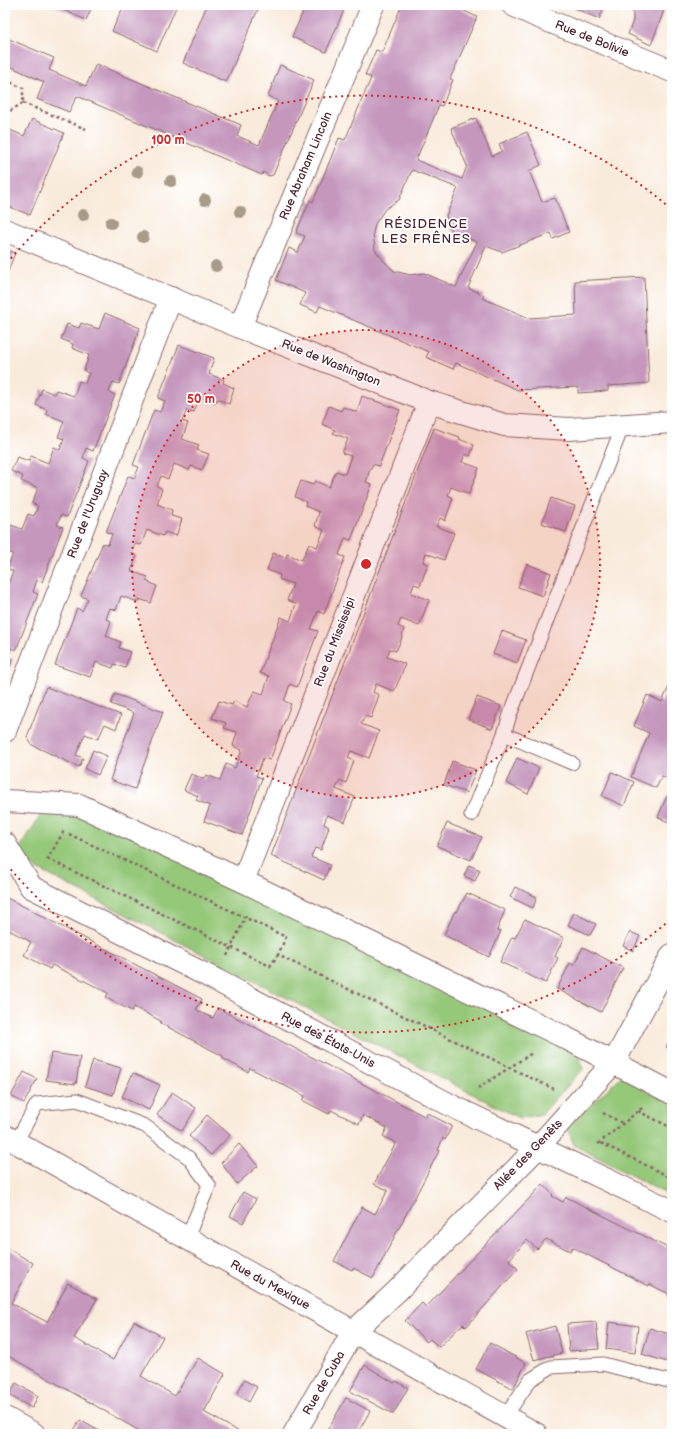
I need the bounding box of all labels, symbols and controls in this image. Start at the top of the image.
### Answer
street label: Rue de Bolivie [553,17,631,61]
street label: Rue Abraham Lincoln [276,109,336,222]
text: 100 m [151,133,185,148]
district label: RÉSIDENCE LES FRÊNES [381,216,471,247]
street label: Rue de Washington [279,336,383,390]
text: 50 m [187,392,215,407]
street label: Rue de l'Uruguay [64,467,112,560]
centre of rings [359,557,373,571]
street label: Rue du Mississipi [311,595,359,689]
street label: Rue des États-Unis [278,1008,378,1071]
street label: Allée des Genêts [490,1116,566,1194]
street label: Rue du Mexique [227,1257,313,1313]
street label: Rue de Cuba [300,1348,348,1418]

